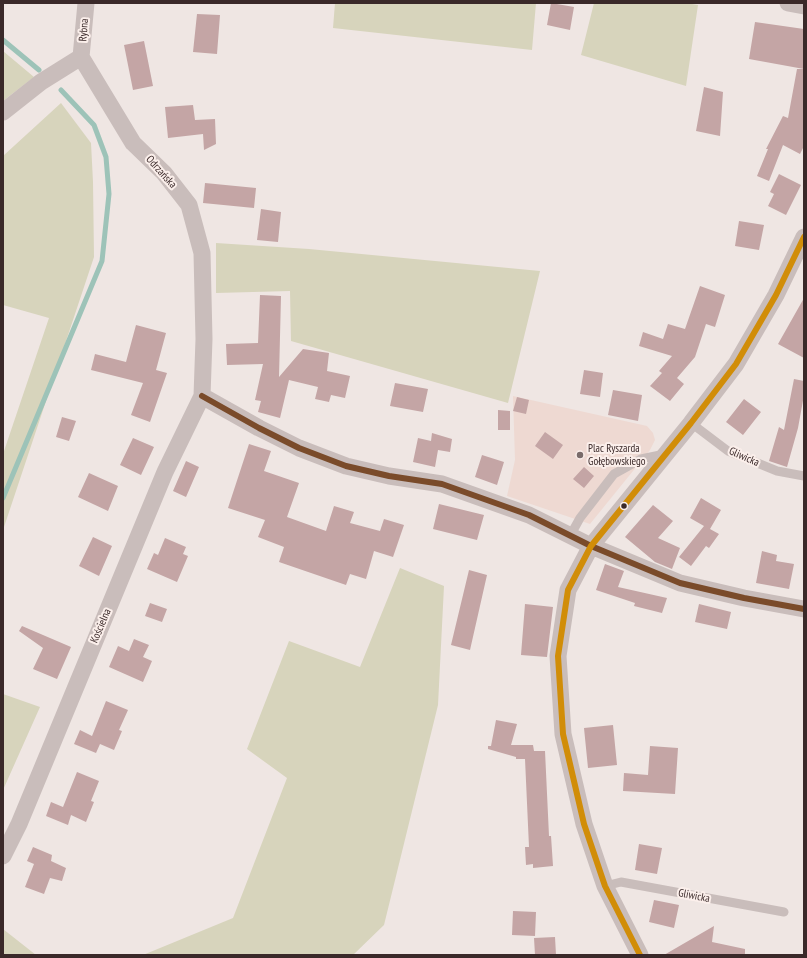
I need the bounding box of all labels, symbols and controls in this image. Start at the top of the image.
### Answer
street label: Rybna [76,18,92,42]
street label: Odrzańska [143,153,179,191]
place label: Plac Ryszarda Gołębowskiego [588,442,645,468]
street label: Gliwicka [727,444,761,470]
marker: Plac Ryszarda Gołębowskiego [575,450,585,460]
unlabelled marker [619,501,629,511]
street label: Kościelna [88,607,114,645]
street label: Gliwicka [677,886,711,906]

